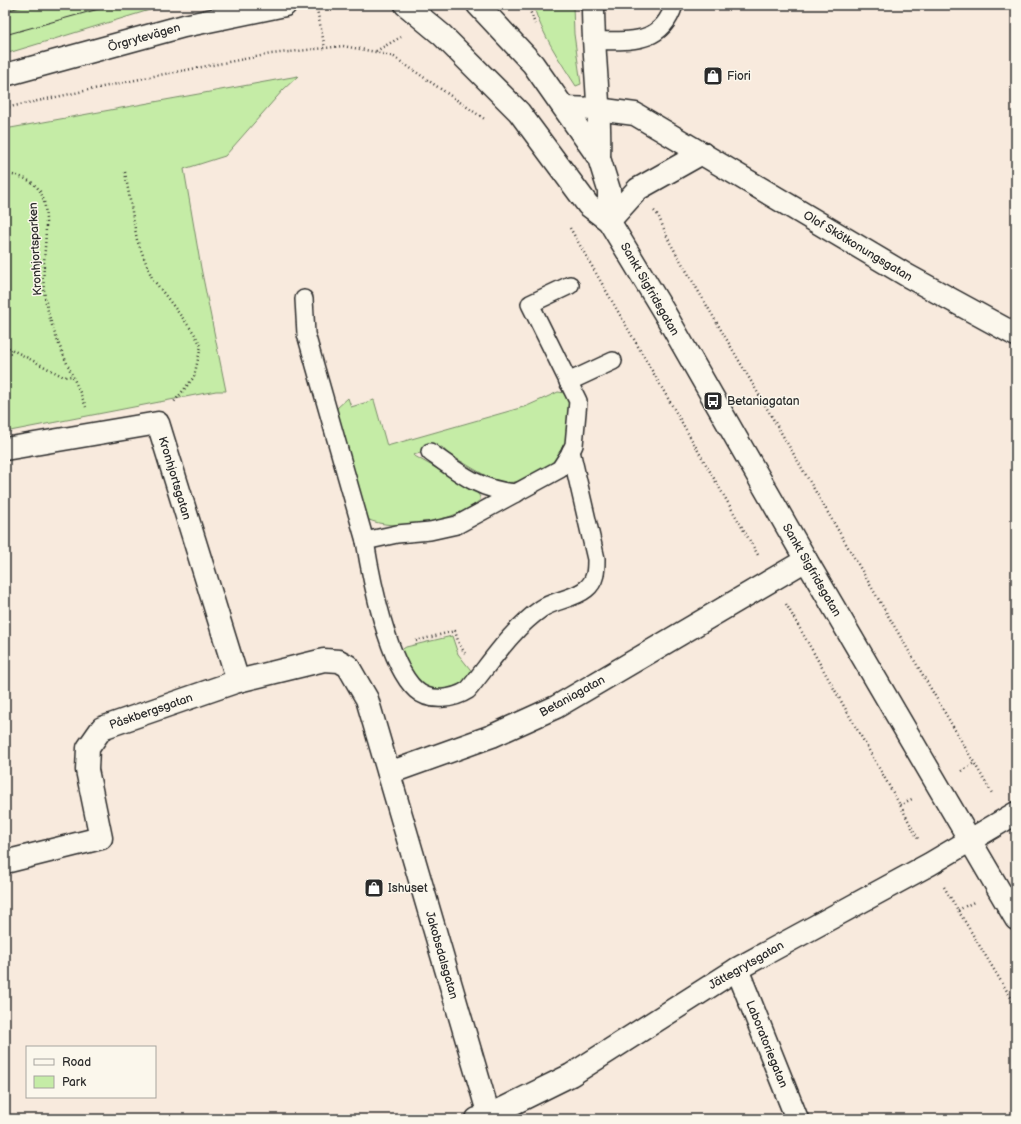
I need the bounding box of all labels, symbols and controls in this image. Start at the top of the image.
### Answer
street label: Örgrytevägen [106,19,182,55]
shop icon: Fiori [702,65,724,87]
place label: Fiori [727,69,751,84]
street label: Kronhjortsparken [26,202,45,296]
street label: Olof Skötkonungsgatan [800,208,915,285]
street label: Sankt Sigfridsgatan [617,240,682,339]
bus stop icon: Betaniagatan [702,390,724,412]
place label: Betaniagatan [727,394,800,409]
street label: Kronhjortsgatan [155,435,194,522]
street label: Sankt Sigfridsgatan [779,521,844,620]
street label: Betaniagatan [537,672,608,721]
street label: Påskbergsgatan [108,690,195,733]
shop icon: Ishuset [363,877,385,899]
place label: Ishuset [388,881,428,896]
street label: Jakobsdalsgatan [422,909,461,1001]
street label: Jättegrytsgatan [706,938,787,993]
street label: Laboratoriegatan [742,998,791,1090]
legend [26,1046,156,1098]
text: Road [62,1055,91,1070]
text: Park [62,1075,86,1090]

